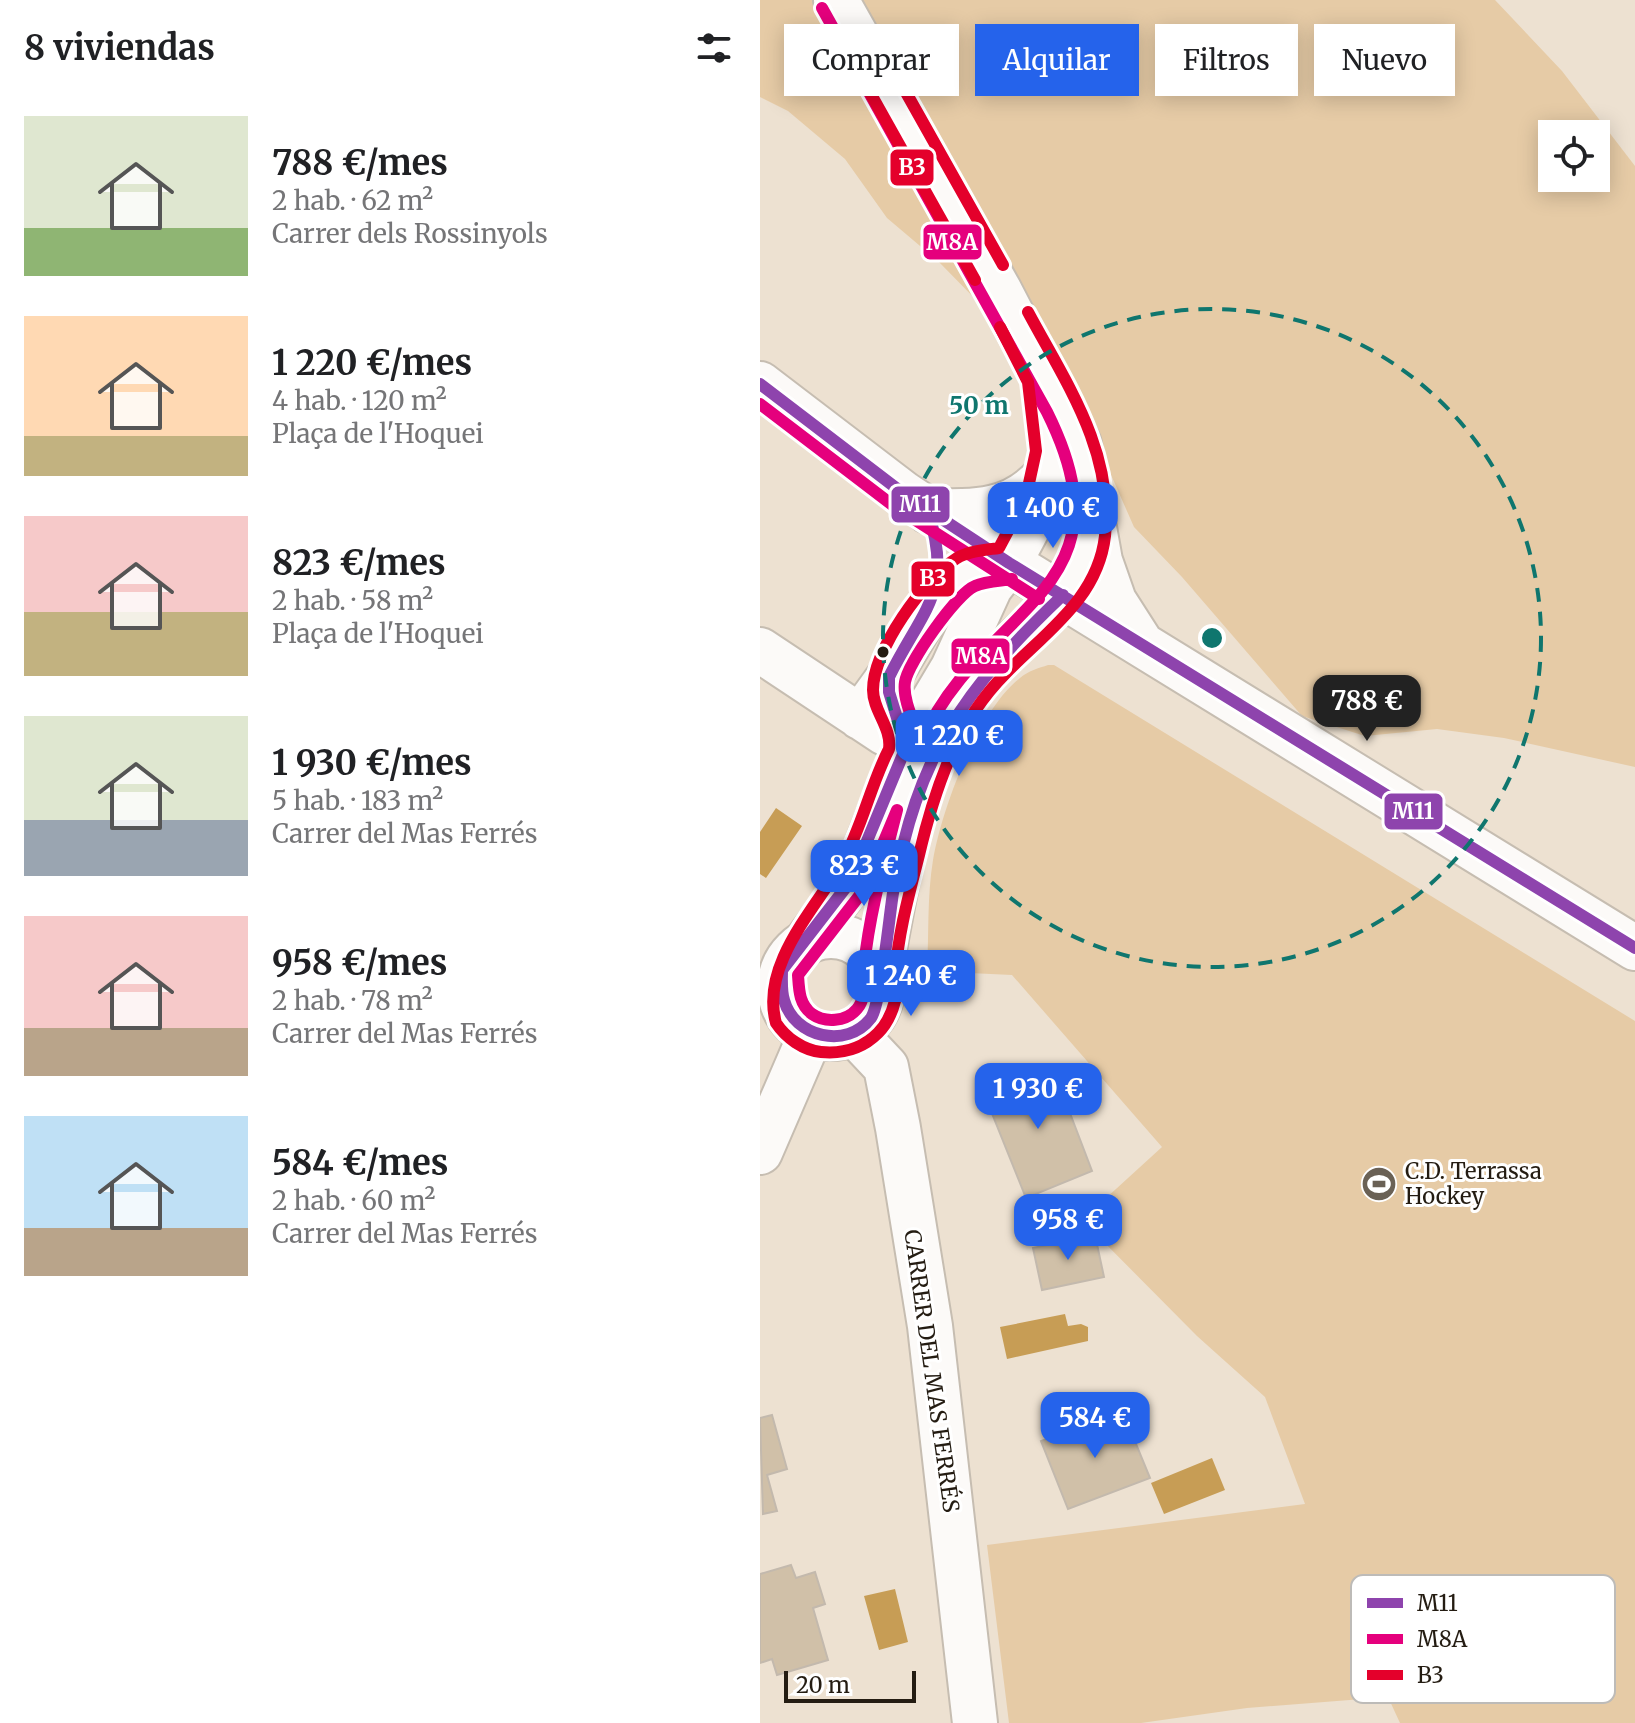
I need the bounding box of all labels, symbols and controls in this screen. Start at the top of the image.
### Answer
chip: Comprar [784,24,959,96]
chip: Alquilar [975,24,1139,96]
chip: Filtros [1155,24,1298,96]
chip: Nuevo [1314,24,1455,96]
icon: filters [692,26,736,70]
text: 8 viviendas [24,27,215,69]
map controls [1538,120,1610,192]
button: locate [1538,120,1610,192]
text: 788 €/mes [272,142,448,184]
icon: home [88,148,184,244]
line badge: B3 [889,148,935,187]
text: B3 [898,153,926,181]
text: 2 hab. · 62 m² [272,184,433,217]
text: Carrer dels Rossinyols [272,217,548,250]
line badge: M8A [922,223,983,261]
text: M8A [926,228,978,256]
text: 1 220 €/mes [272,342,472,384]
icon: home [88,348,184,444]
text: 4 hab. · 120 m² [272,384,447,417]
text: 50 m [949,390,1009,421]
text: Plaça de l'Hoquei [272,417,484,450]
pin: 1 400 € [979,482,1127,550]
line badge: M11 [890,485,951,524]
text: M11 [899,490,941,518]
text: 1 400 € [1006,491,1100,524]
text: 823 €/mes [272,542,446,584]
icon: home [88,548,184,644]
line badge: B3 [910,560,956,598]
text: B3 [919,564,947,592]
text: 2 hab. · 58 m² [272,584,433,617]
text: Plaça de l'Hoquei [272,617,484,650]
centre of rings [1198,624,1226,652]
line badge: M8A [950,637,1011,675]
text: M8A [955,642,1007,670]
unlabelled marker [875,644,891,660]
pin: 788 € [1311,675,1423,743]
text: 788 € [1331,684,1403,717]
pin: 1 220 € [885,710,1033,778]
text: 1 220 € [914,719,1004,752]
text: 1 930 €/mes [272,742,472,784]
icon: home [88,748,184,844]
text: 5 hab. · 183 m² [272,784,443,817]
line badge: M11 [1383,792,1444,831]
text: M11 [1392,797,1434,825]
text: Carrer del Mas Ferrés [272,817,538,850]
pin: 823 € [808,840,920,908]
text: 823 € [829,849,899,882]
text: 958 €/mes [272,942,447,984]
icon: home [88,948,184,1044]
pin: 1 240 € [837,950,985,1018]
text: 1 240 € [865,959,957,992]
text: 2 hab. · 78 m² [272,984,433,1017]
text: Carrer del Mas Ferrés [272,1017,538,1050]
pin: 1 930 € [964,1063,1112,1131]
text: 1 930 € [993,1072,1083,1105]
text: 584 €/mes [272,1142,448,1184]
icon: home [88,1148,184,1244]
place label: C.D. Terrassa Hockey [1405,1157,1542,1210]
sports icon: C.D. Terrassa Hockey [1360,1165,1398,1203]
text: 2 hab. · 60 m² [272,1184,436,1217]
pin: 958 € [1012,1194,1124,1262]
text: 958 € [1032,1203,1104,1236]
text: Carrer del Mas Ferrés [272,1217,538,1250]
street label: CARRER DEL MAS FERRÉS [898,1228,967,1514]
pin: 584 € [1039,1392,1151,1460]
text: 584 € [1059,1401,1131,1434]
legend [1351,1575,1615,1703]
text: M11 [1417,1589,1458,1617]
text: M8A [1417,1625,1468,1653]
text: B3 [1417,1661,1444,1689]
scale bar [784,1667,916,1703]
text: 20 m [796,1671,850,1699]

